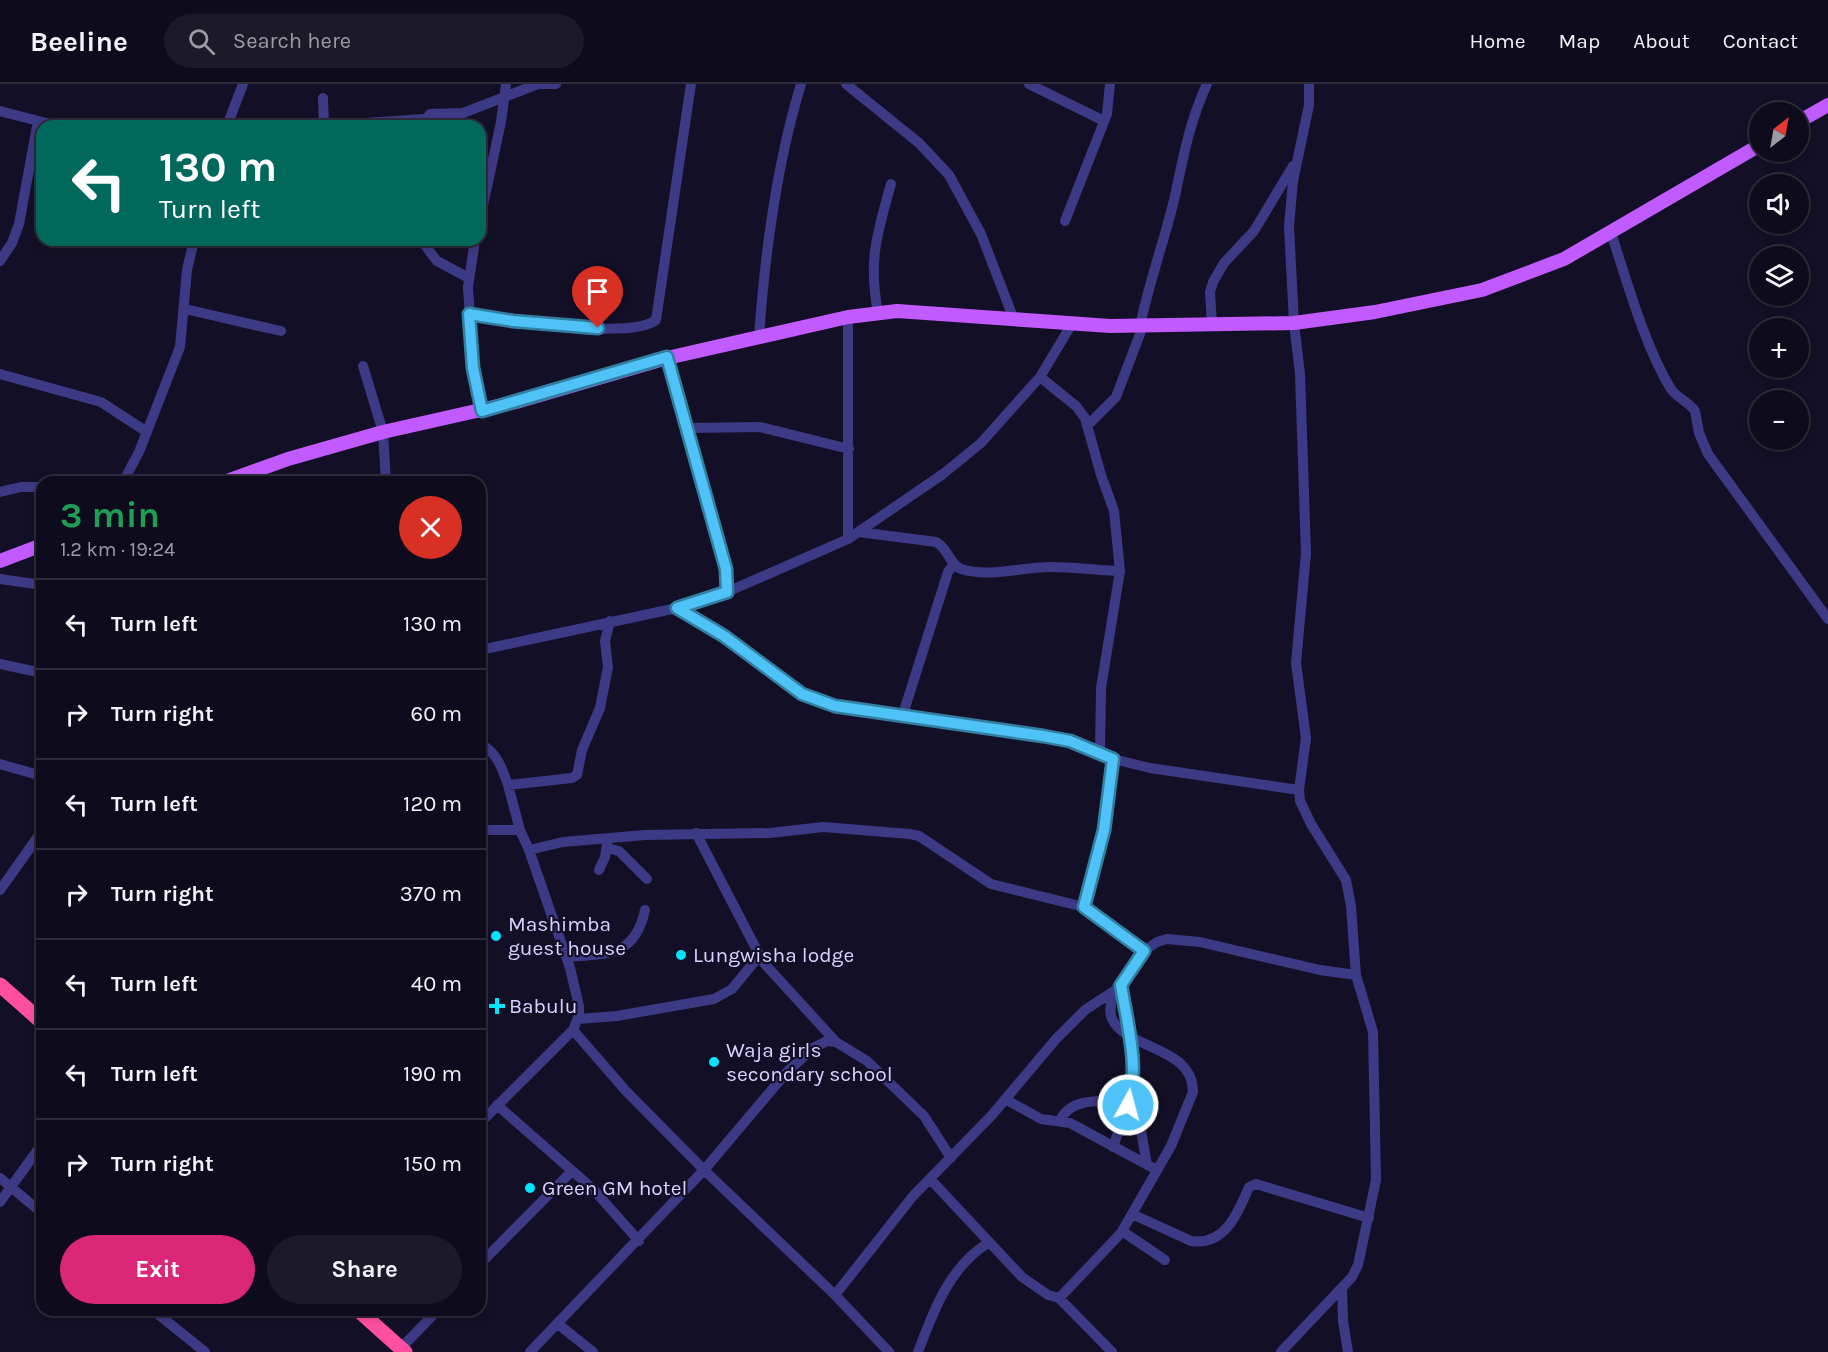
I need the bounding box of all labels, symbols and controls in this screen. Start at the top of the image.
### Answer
search box [164,14,584,68]
text: Beeline [30,25,128,58]
icon: search [185,25,218,58]
text: Search here [233,28,351,54]
text: Home [1470,29,1526,53]
text: Map [1559,29,1600,53]
text: About [1633,29,1690,53]
text: Contact [1723,29,1798,53]
north arrow [1749,102,1809,162]
map controls [1749,102,1809,450]
text: 130 m [159,142,277,192]
icon: left [60,144,138,222]
button: sound [1749,174,1809,234]
text: Turn left [159,193,260,225]
button: layers [1749,246,1809,306]
pin [572,266,623,328]
icon: arrive [581,275,614,308]
button: + [1749,318,1809,378]
button: − [1749,390,1809,450]
text: 3 min [60,494,160,536]
button: close [399,496,462,559]
text: 1.2 km · 19:24 [60,538,175,561]
icon: left [60,608,93,641]
text: Turn left [111,611,198,637]
text: 130 m [403,611,462,637]
icon: right [60,698,93,731]
text: Turn right [111,701,214,727]
text: 60 m [411,701,462,727]
icon: left [60,788,93,821]
text: Turn left [111,791,198,817]
text: 120 m [403,791,462,817]
icon: right [60,878,93,911]
text: Turn right [111,881,214,907]
text: 370 m [400,881,462,907]
place label: Mashimba guest house [508,912,626,960]
marker: Mashimba guest house [489,929,503,943]
place label: Lungwisha lodge [693,943,854,967]
marker: Lungwisha lodge [674,948,688,962]
icon: left [60,968,93,1001]
text: Turn left [111,971,198,997]
text: 40 m [411,971,462,997]
place label: Babulu [509,994,577,1018]
marker: Babulu [490,999,504,1013]
place label: Waja girls secondary school [726,1038,893,1086]
marker: Waja girls secondary school [707,1055,721,1069]
icon: left [60,1058,93,1091]
text: Turn left [111,1061,198,1087]
text: 190 m [403,1061,462,1087]
position arrow [1096,1073,1160,1137]
icon: right [60,1148,93,1181]
text: Turn right [111,1151,214,1177]
text: 150 m [403,1151,462,1177]
place label: Green GM hotel [542,1176,687,1200]
marker: Green GM hotel [523,1181,537,1195]
button: Exit [60,1235,255,1304]
button: Share [267,1235,462,1304]

